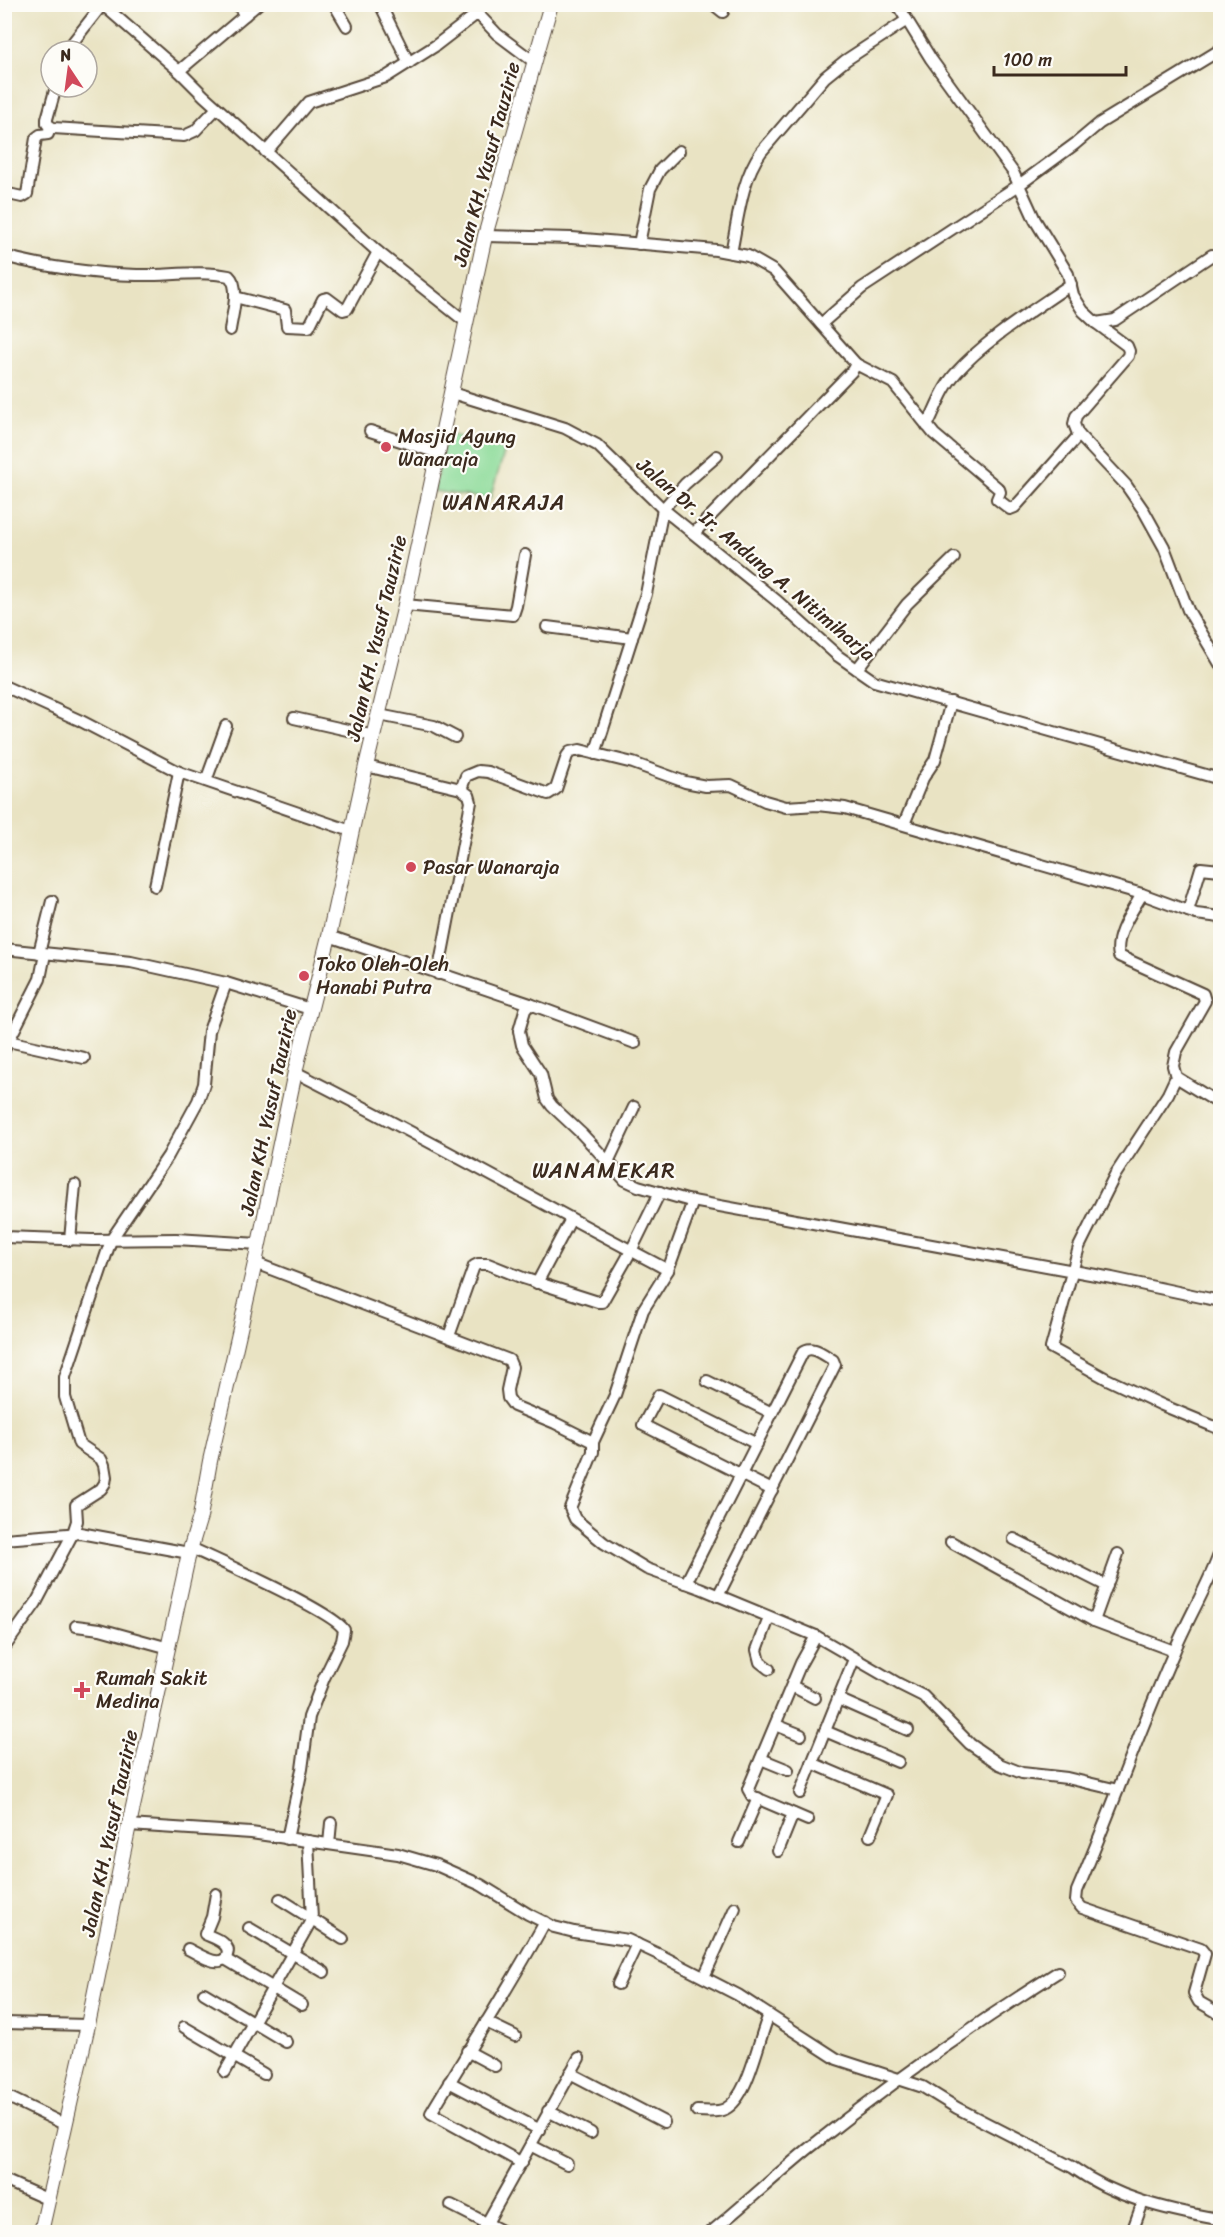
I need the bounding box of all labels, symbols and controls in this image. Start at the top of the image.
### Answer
north arrow [39,39,99,99]
text: N [56,39,75,70]
scale bar [994,39,1126,77]
text: 100 m [1003,44,1052,76]
street label: Jalan KH. Yusuf Tauzirie [442,58,531,271]
place label: Masjid Agung Wanaraja [398,419,516,477]
marker: Masjid Agung Wanaraja [379,440,393,454]
street label: Jalan Dr. Ir. Andung A. Nitimiharja [627,448,884,671]
district label: WANARAJA [442,483,566,522]
street label: Jalan KH. Yusuf Tauzirie [336,532,417,746]
place label: Pasar Wanaraja [423,850,559,885]
marker: Pasar Wanaraja [404,860,418,874]
place label: Toko Oleh-Oleh Hanabi Putra [316,947,449,1005]
marker: Toko Oleh-Oleh Hanabi Putra [297,969,311,983]
street label: Jalan KH. Yusuf Tauzirie [229,1005,308,1220]
district label: WANAMEKAR [532,1151,676,1190]
place label: Rumah Sakit Medina [96,1661,208,1719]
marker: Rumah Sakit Medina [73,1681,91,1699]
street label: Jalan KH. Yusuf Tauzirie [70,1726,149,1941]

